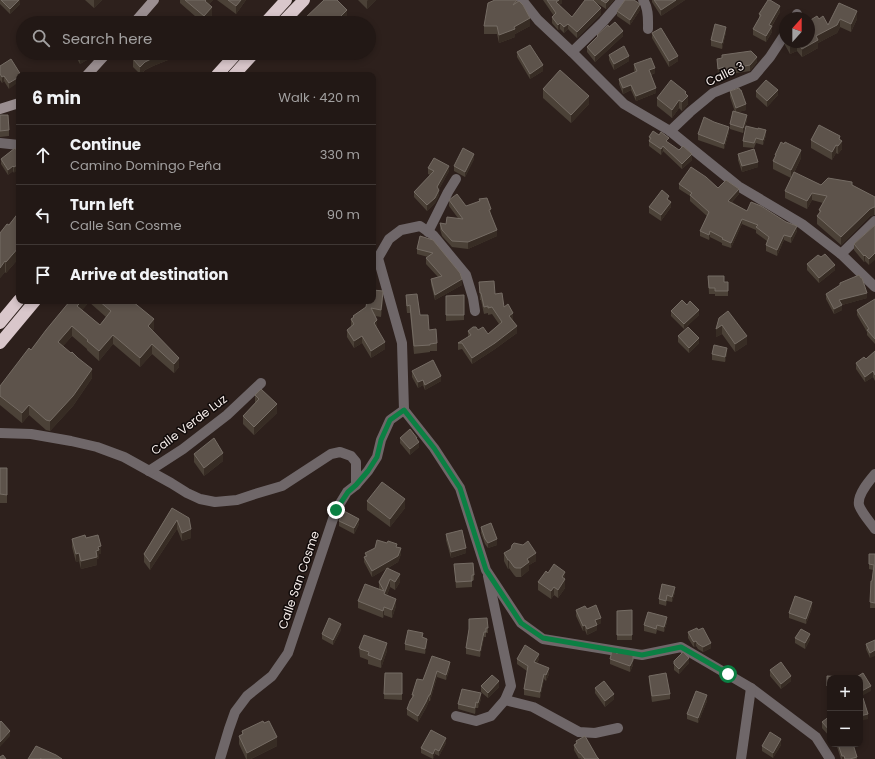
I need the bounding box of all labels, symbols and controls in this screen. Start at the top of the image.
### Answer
north arrow [779,12,815,48]
search box [16,16,376,60]
icon: search [30,27,52,49]
text: Search here [62,28,152,49]
street label: Calle 3 [703,57,747,90]
text: 6 min [32,86,81,110]
text: Walk · 420 m [278,88,360,107]
text: Continue [70,134,141,155]
icon: ahead [32,144,54,166]
text: 330 m [320,145,360,164]
text: Camino Domingo Peña [70,156,221,175]
text: Turn left [70,194,134,215]
icon: left [32,204,54,226]
text: 90 m [327,205,360,224]
text: Calle San Cosme [70,216,182,235]
icon: arrive [32,264,54,286]
text: Arrive at destination [70,264,228,285]
street label: Calle Verde Luz [147,390,230,459]
route end [327,501,345,519]
street label: Calle San Cosme [274,528,323,631]
route start [719,665,737,683]
map controls [827,675,863,747]
button: + [827,675,863,711]
button: − [827,711,863,747]

